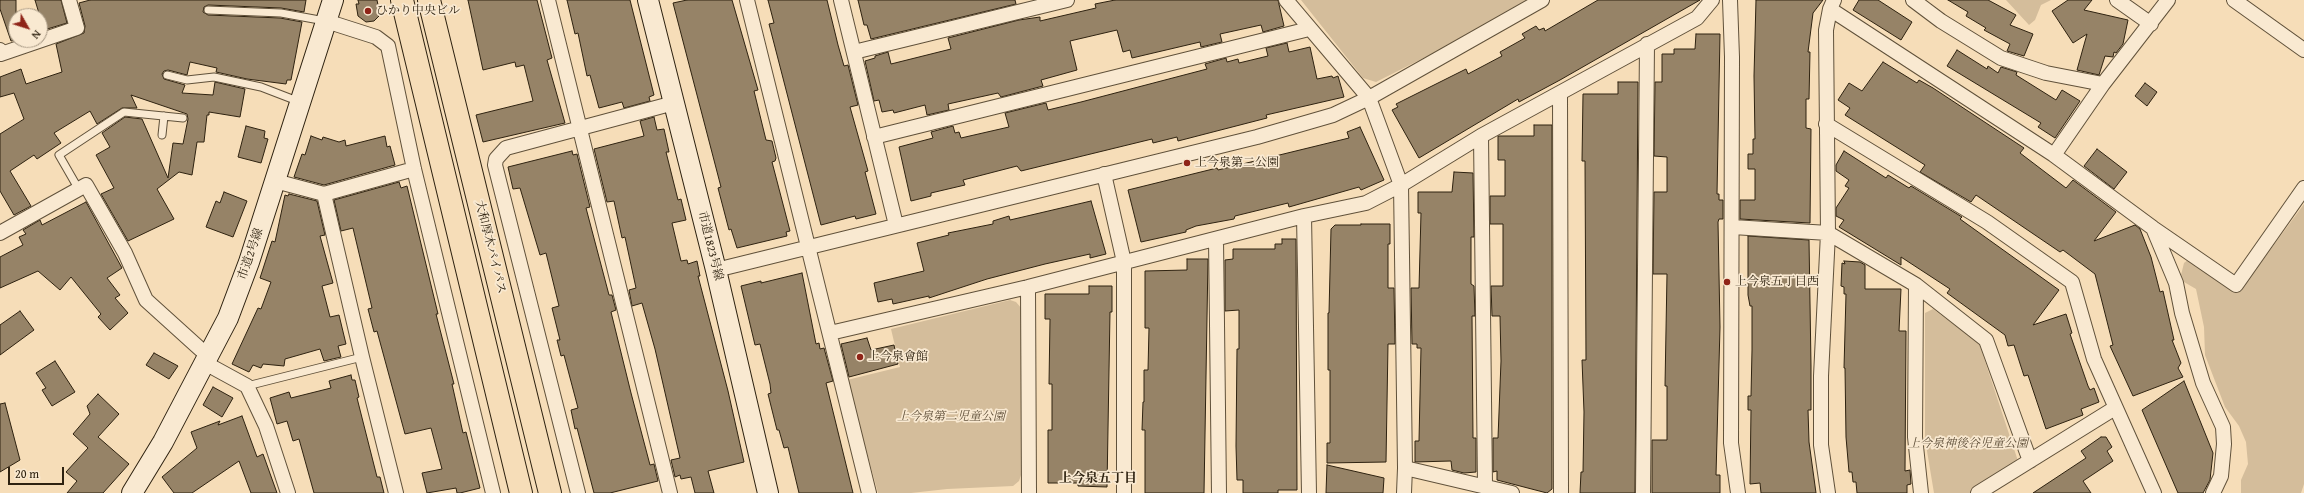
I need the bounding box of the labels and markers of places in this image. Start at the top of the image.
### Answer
place label: ひかり中央ビル [376,4,460,18]
marker: ひかり中央ビル [363,6,373,16]
place label: 上今泉第二公園 [1195,156,1279,170]
marker: 上今泉第二公園 [1182,158,1192,168]
place label: 上今泉五丁目西 [1735,275,1819,289]
marker: 上今泉五丁目西 [1722,277,1732,287]
place label: 上今泉會館 [868,350,928,364]
marker: 上今泉會館 [855,352,865,362]

